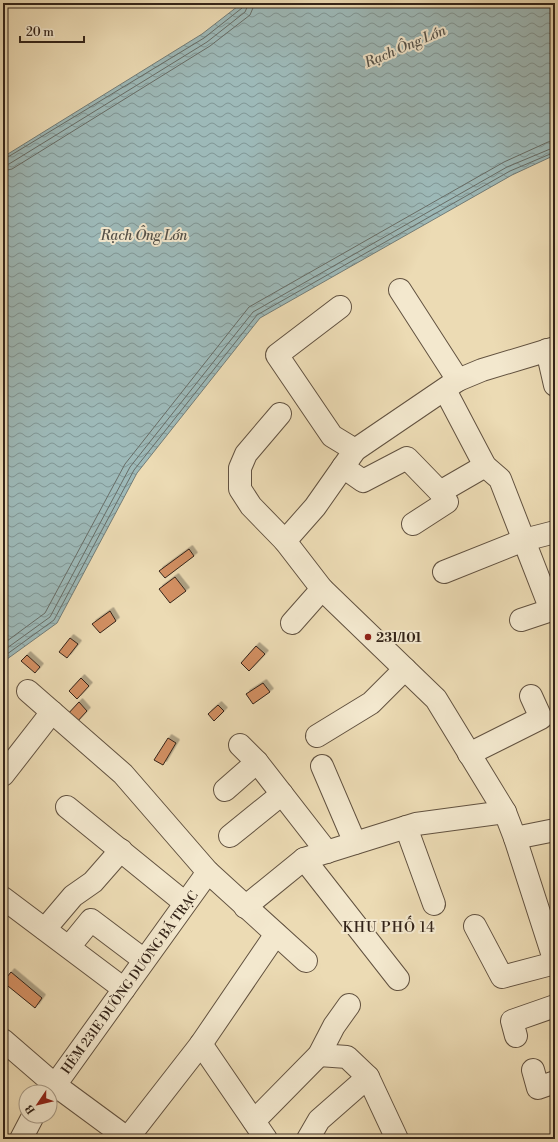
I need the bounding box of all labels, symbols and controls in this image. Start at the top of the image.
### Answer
scale bar [20,18,84,44]
water label: Rạch Ông Lớn [360,20,449,73]
text: 20 m [26,25,54,40]
water label: Rạch Ông Lớn [100,225,188,245]
place label: 231/101 [376,630,422,646]
marker: 231/101 [363,632,373,642]
street label: HẺM 231E ĐƯỜNG DƯƠNG BÁ TRẠC [57,887,202,1077]
district label: KHU PHỐ 14 [342,915,436,937]
north arrow [18,1084,58,1124]
text: B [23,1102,39,1117]

